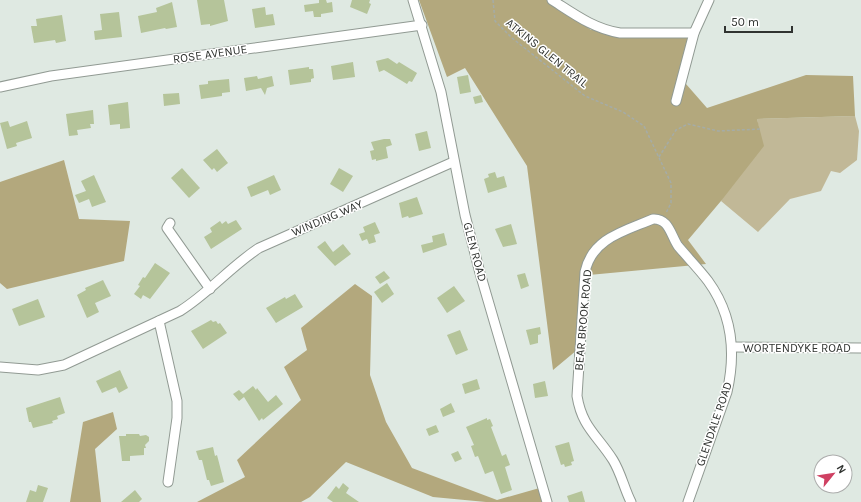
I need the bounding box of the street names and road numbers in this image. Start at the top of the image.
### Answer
street label: ATKINS GLEN TRAIL [503,16,591,91]
street label: ROSE AVENUE [172,42,248,66]
street label: WINDING WAY [289,197,365,239]
street label: GLEN ROAD [460,221,490,283]
street label: BEAR BROOK ROAD [572,269,594,371]
street label: WORTENDYKE ROAD [743,341,851,355]
street label: GLENDALE ROAD [693,380,735,468]

